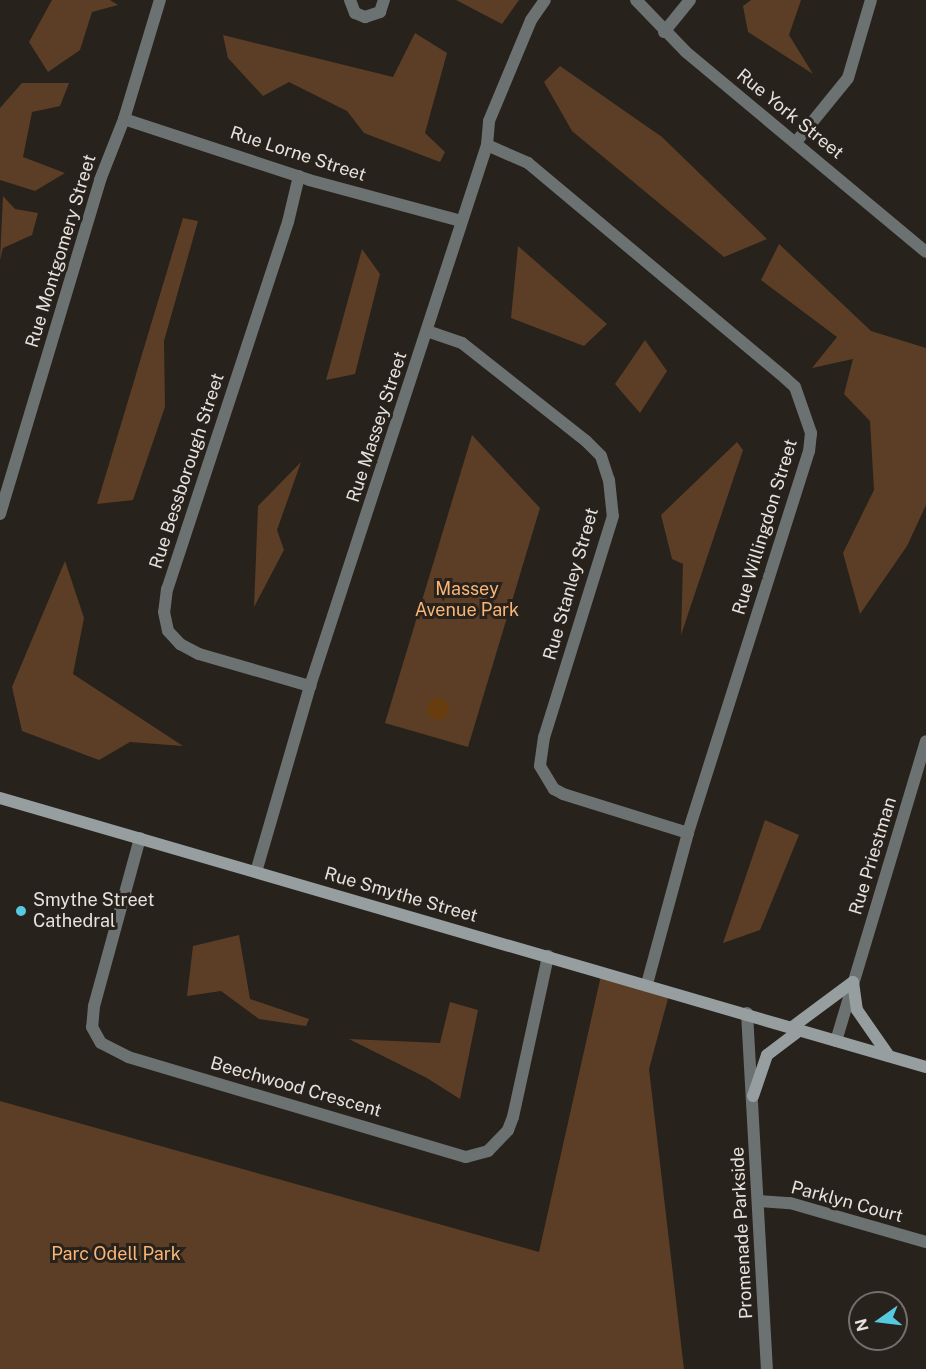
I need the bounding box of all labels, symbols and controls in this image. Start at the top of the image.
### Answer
street label: Rue York Street [732,64,848,164]
street label: Rue Lorne Street [227,122,369,186]
street label: Rue Montgomery Street [21,152,101,350]
street label: Rue Massey Street [342,349,412,505]
street label: Rue Bessborough Street [145,370,229,572]
street label: Rue Willingdon Street [728,436,802,618]
street label: Rue Stanley Street [539,505,603,663]
park label: Massey Avenue Park [415,579,519,622]
street label: Rue Priestman [845,795,901,917]
street label: Rue Smythe Street [322,863,480,927]
place label: Smythe Street Cathedral [33,890,155,932]
marker: Smythe Street Cathedral [14,904,28,918]
street label: Beechwood Crescent [208,1052,384,1122]
street label: Promenade Parkside [727,1146,757,1320]
street label: Parklyn Court [789,1177,905,1227]
park label: Parc Odell Park [51,1243,181,1265]
north arrow [848,1291,908,1351]
text: N [851,1317,873,1333]

